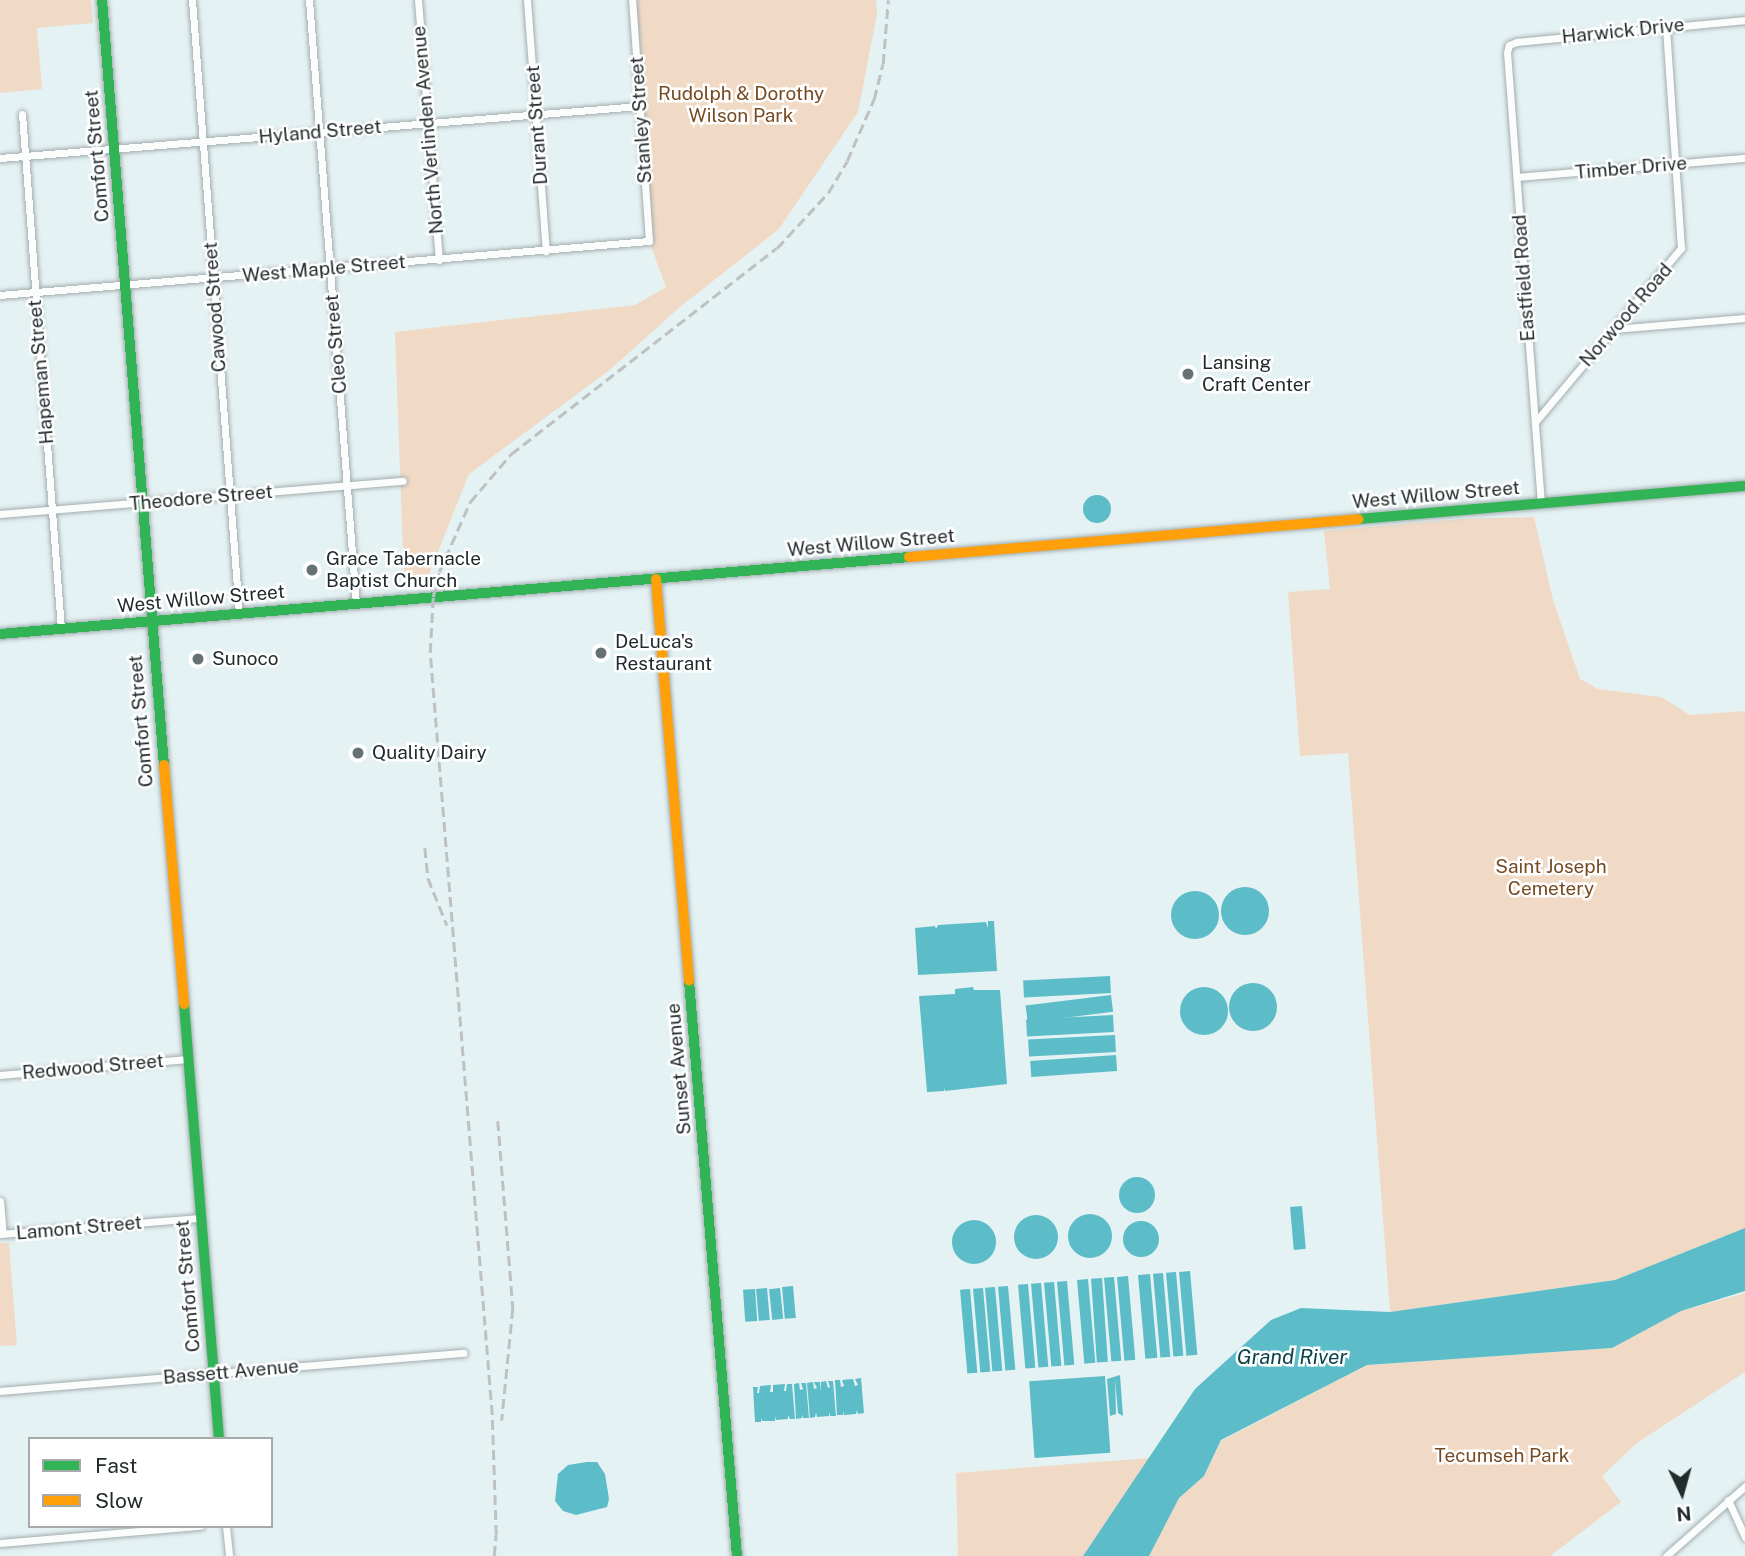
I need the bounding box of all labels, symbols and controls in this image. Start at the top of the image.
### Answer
street label: Harwick Drive [1561,13,1685,49]
street label: North Verlinden Avenue [408,25,448,235]
street label: Stanley Street [625,56,657,184]
street label: Durant Street [521,64,553,186]
park label: Rudolph & Dorothy Wilson Park [658,83,824,127]
street label: Comfort Street [80,89,114,223]
street label: Hyland Street [258,115,382,149]
street label: Timber Drive [1574,152,1688,184]
street label: Eastfield Road [1508,214,1540,342]
street label: Cawood Street [199,241,231,373]
street label: West Maple Street [241,250,407,288]
street label: Norwood Road [1575,259,1677,371]
street label: Cleo Street [320,293,352,395]
street label: Hapeman Street [23,299,59,445]
place label: Lansing Craft Center [1202,352,1311,396]
marker: Lansing Craft Center [1180,366,1196,382]
street label: West Willow Street [1351,476,1521,514]
street label: Theodore Street [128,480,274,516]
street label: West Willow Street [786,524,956,562]
place label: Grace Tabernacle Baptist Church [326,548,481,592]
marker: Grace Tabernacle Baptist Church [304,562,320,578]
street label: West Willow Street [116,580,286,618]
place label: DeLuca's Restaurant [615,631,712,675]
marker: DeLuca's Restaurant [593,645,609,661]
place label: Sunoco [212,648,279,670]
marker: Sunoco [190,651,206,667]
street label: Comfort Street [124,654,158,788]
place label: Quality Dairy [372,742,487,764]
marker: Quality Dairy [350,745,366,761]
park label: Saint Joseph Cemetery [1495,856,1607,900]
street label: Sunset Avenue [662,1002,696,1136]
street label: Redwood Street [21,1049,165,1085]
street label: Lamont Street [15,1211,143,1245]
street label: Comfort Street [171,1219,205,1353]
water label: Grand River [1237,1344,1347,1370]
street label: Bassett Avenue [162,1355,300,1389]
legend [28,1437,273,1528]
park label: Tecumseh Park [1435,1445,1569,1467]
text: Fast [95,1453,137,1478]
north arrow [1647,1458,1717,1528]
text: Slow [95,1488,143,1513]
text: N [1675,1502,1692,1526]

